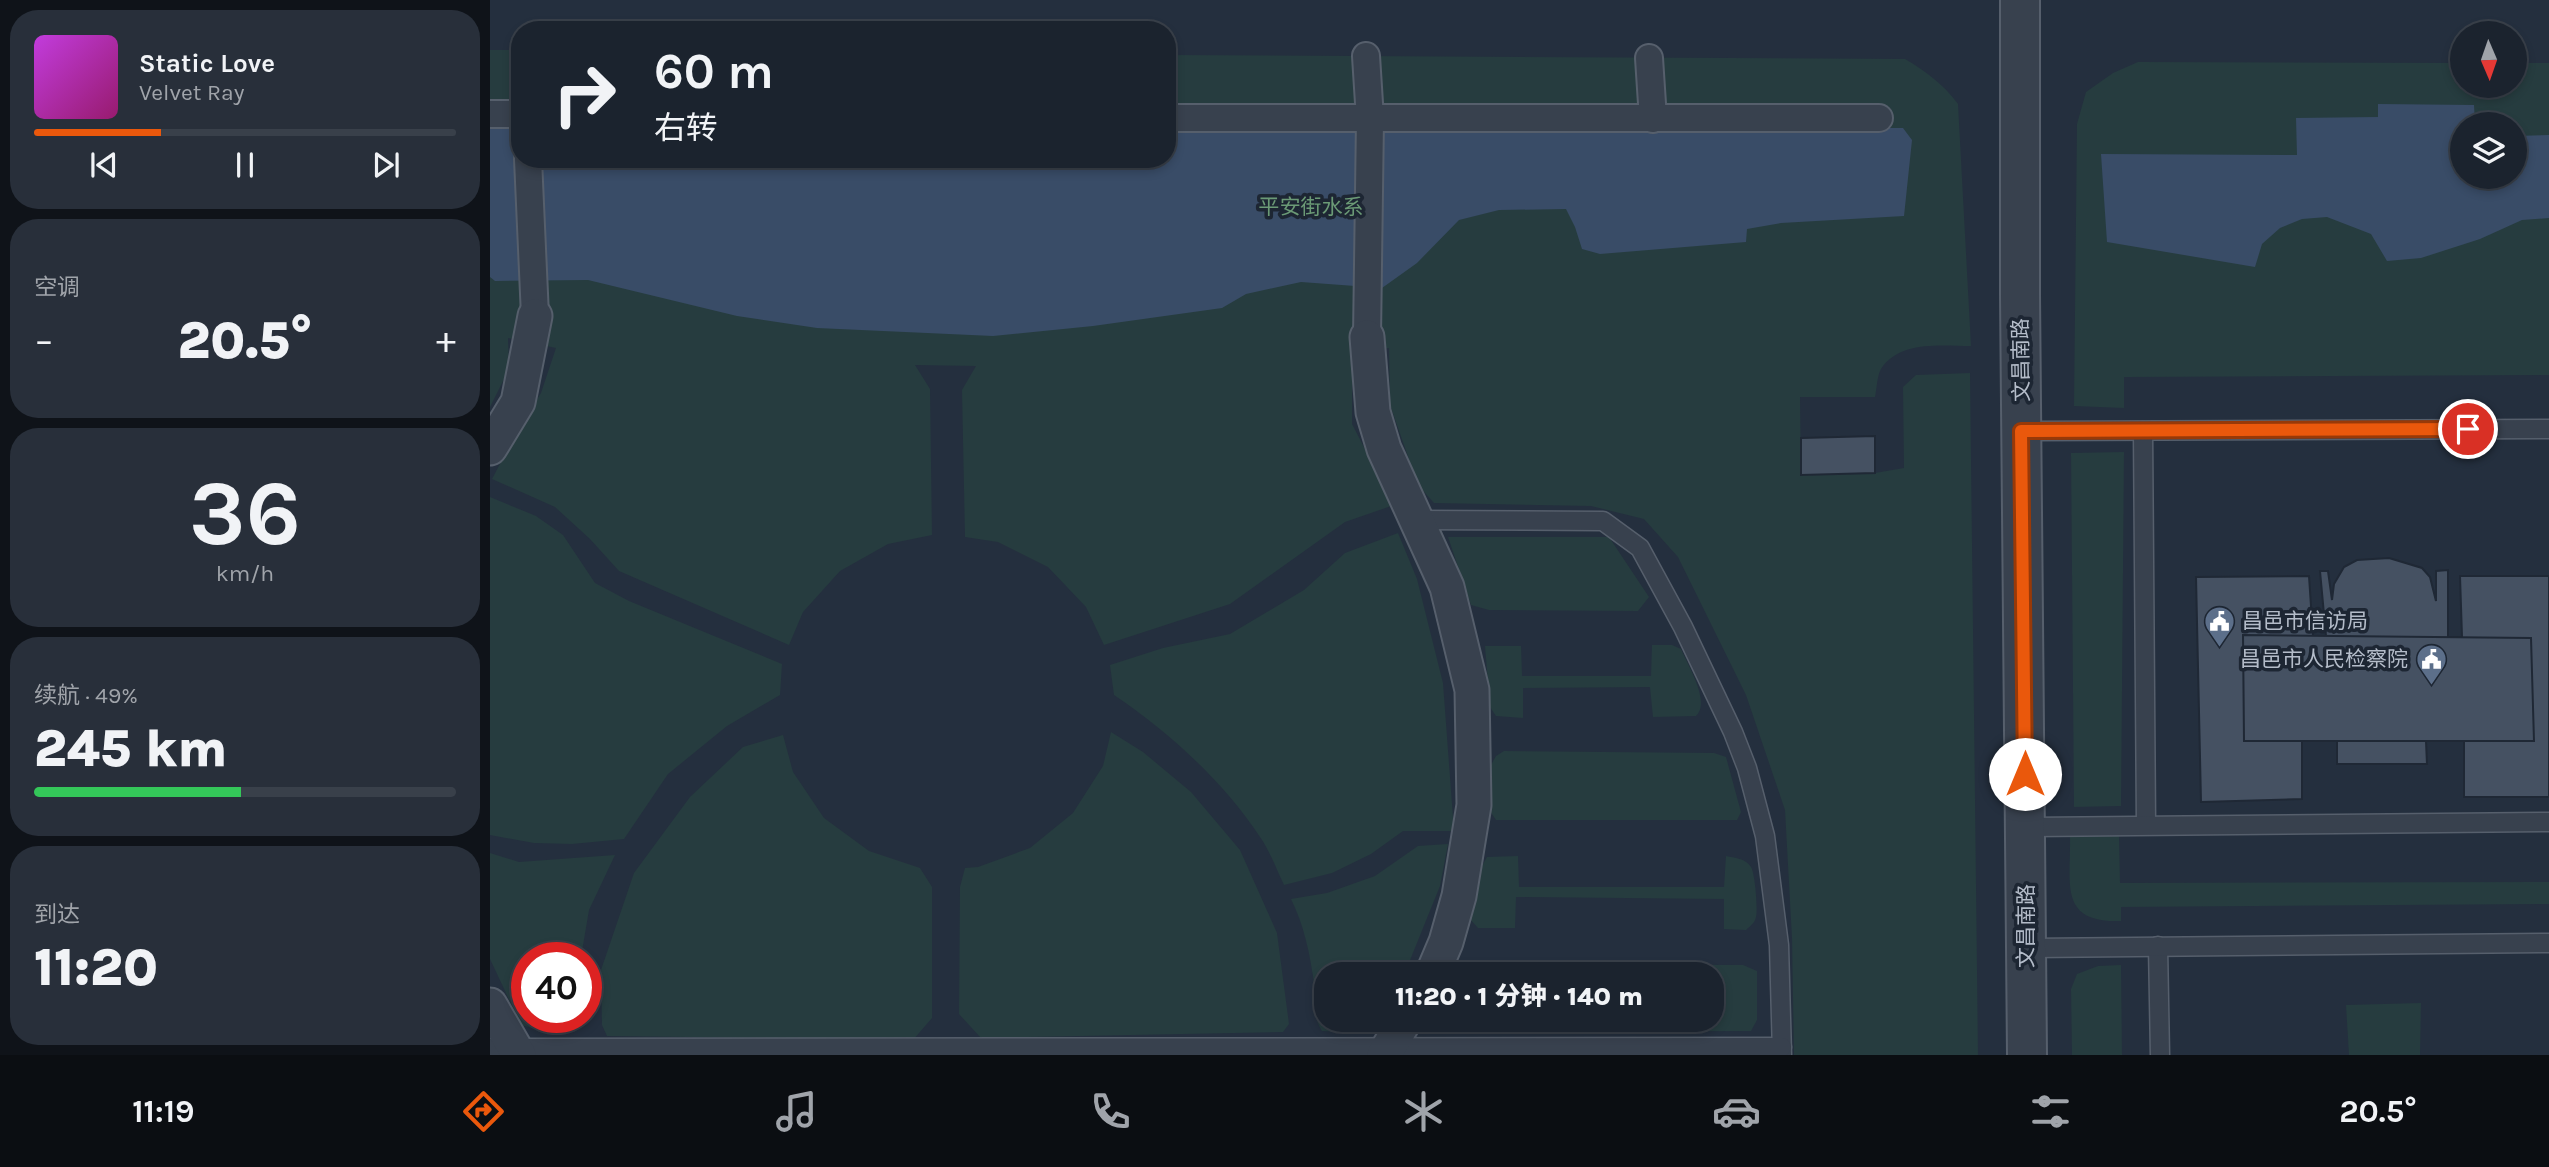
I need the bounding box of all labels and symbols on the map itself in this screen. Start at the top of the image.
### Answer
north arrow [2450,21,2527,98]
park label: 平安街水系 [1259,195,1364,219]
street label: 文昌南路 [2008,318,2034,402]
pin [2438,399,2498,459]
public building icon: 昌邑市信访局 [2202,604,2236,648]
place label: 昌邑市信访局 [2242,609,2368,633]
public building icon: 昌邑市人民检察院 [2414,642,2448,686]
place label: 昌邑市人民检察院 [2240,647,2408,671]
position arrow [1988,737,2062,811]
street label: 文昌南路 [2014,884,2038,968]
speed limit sign: 40 [511,942,602,1033]

